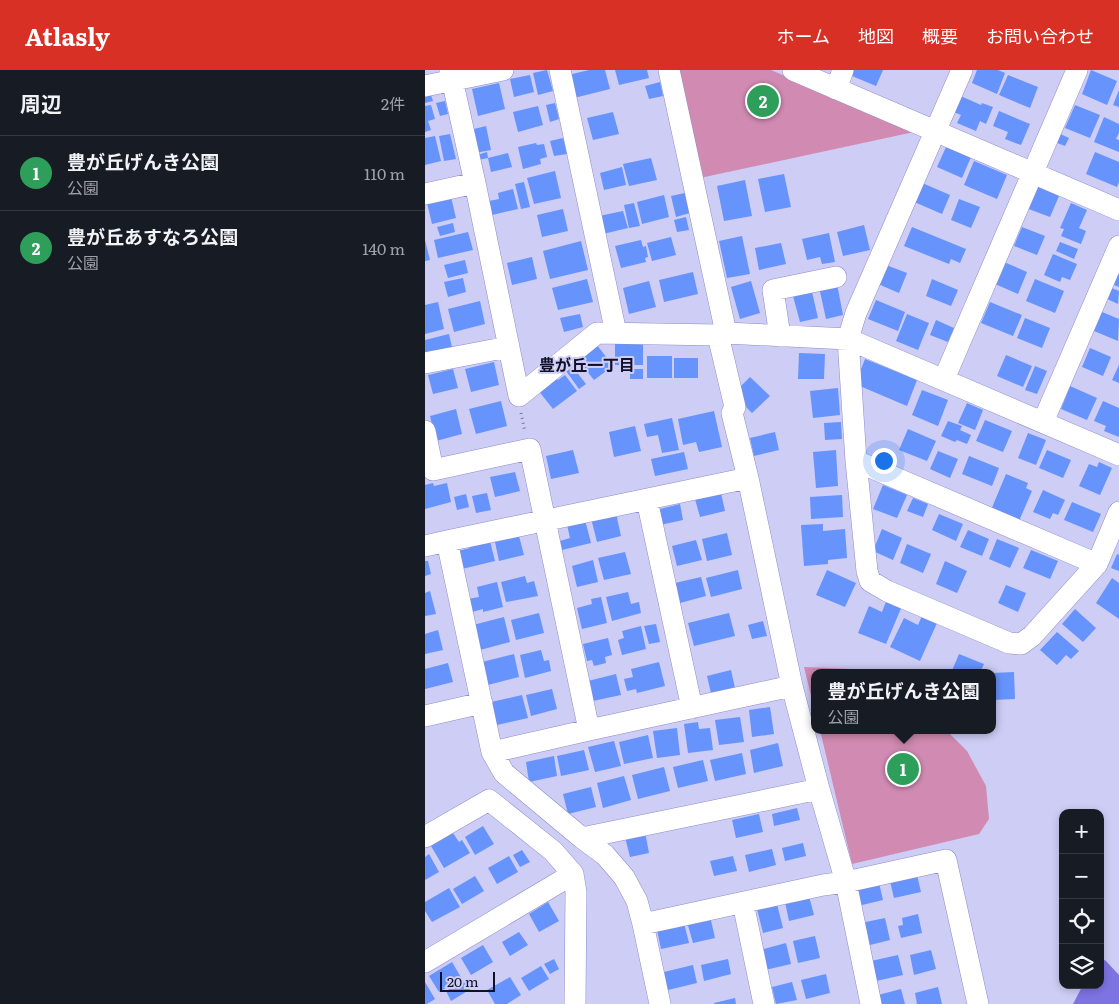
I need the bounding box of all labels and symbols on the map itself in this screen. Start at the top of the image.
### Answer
pin: 2 [747,82,779,120]
district label: 豊が丘一丁目 [539,352,635,376]
your location [871,448,897,474]
pin: 1 [887,750,919,788]
scale bar [440,969,495,992]

